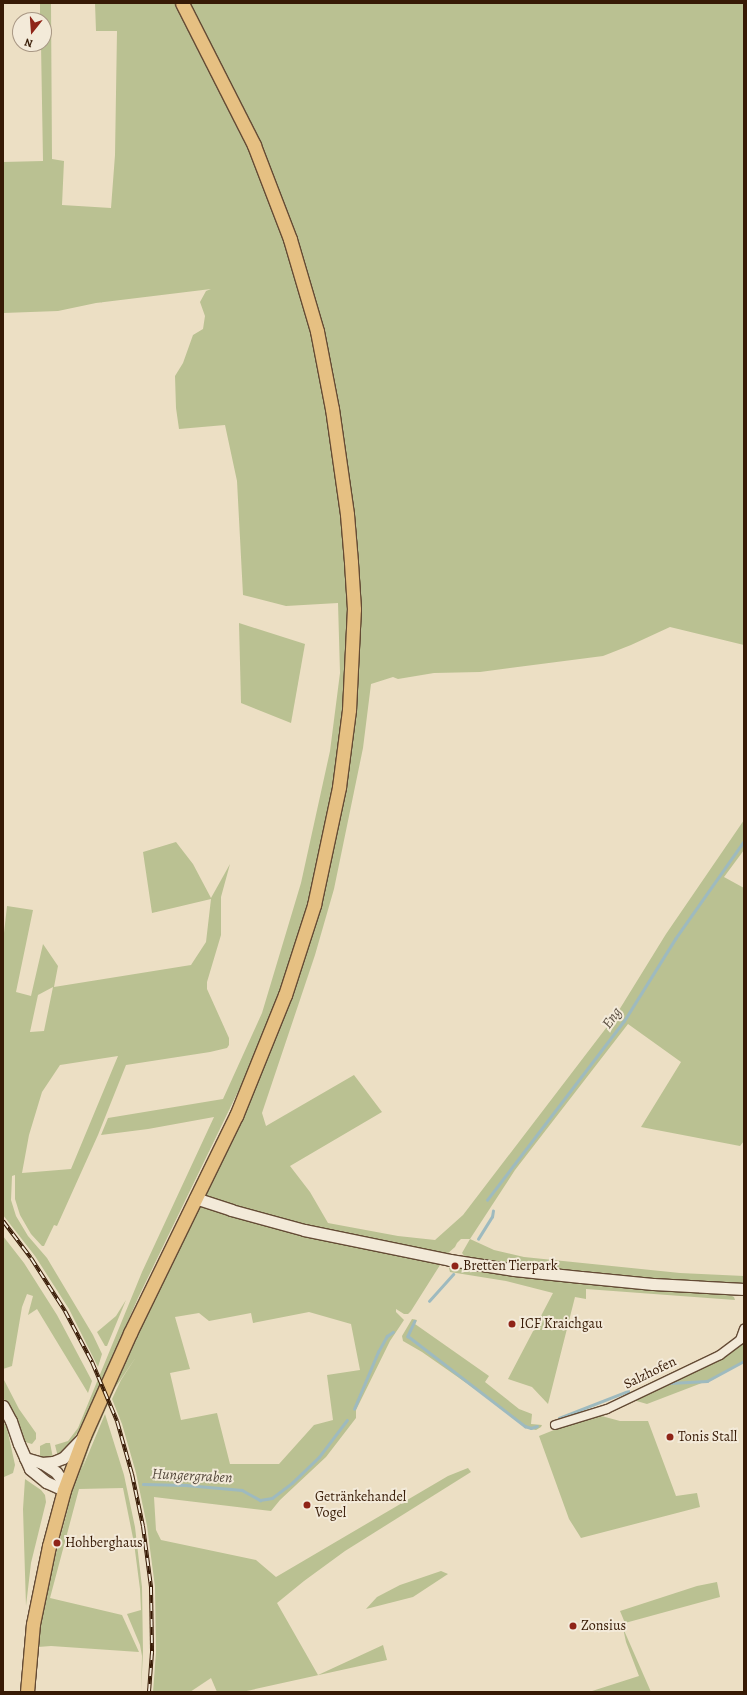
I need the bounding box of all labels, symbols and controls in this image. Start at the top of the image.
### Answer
north arrow [12,12,52,52]
text: N [23,35,35,51]
water label: Eng [598,1004,626,1032]
place label: Bretten Tierpark [463,1258,558,1274]
marker: Bretten Tierpark [450,1261,460,1271]
place label: ICF Kraichgau [520,1316,603,1332]
marker: ICF Kraichgau [507,1319,517,1329]
street label: Salzhofen [621,1353,679,1393]
place label: Tonis Stall [678,1429,737,1445]
marker: Tonis Stall [665,1432,675,1442]
water label: Hungergraben [151,1465,233,1487]
place label: Getränkehandel Vogel [315,1489,406,1522]
marker: Getränkehandel Vogel [302,1500,312,1510]
place label: Hohberghaus [65,1535,143,1551]
marker: Hohberghaus [52,1538,62,1548]
place label: Zonsius [581,1618,626,1634]
marker: Zonsius [568,1621,578,1631]

